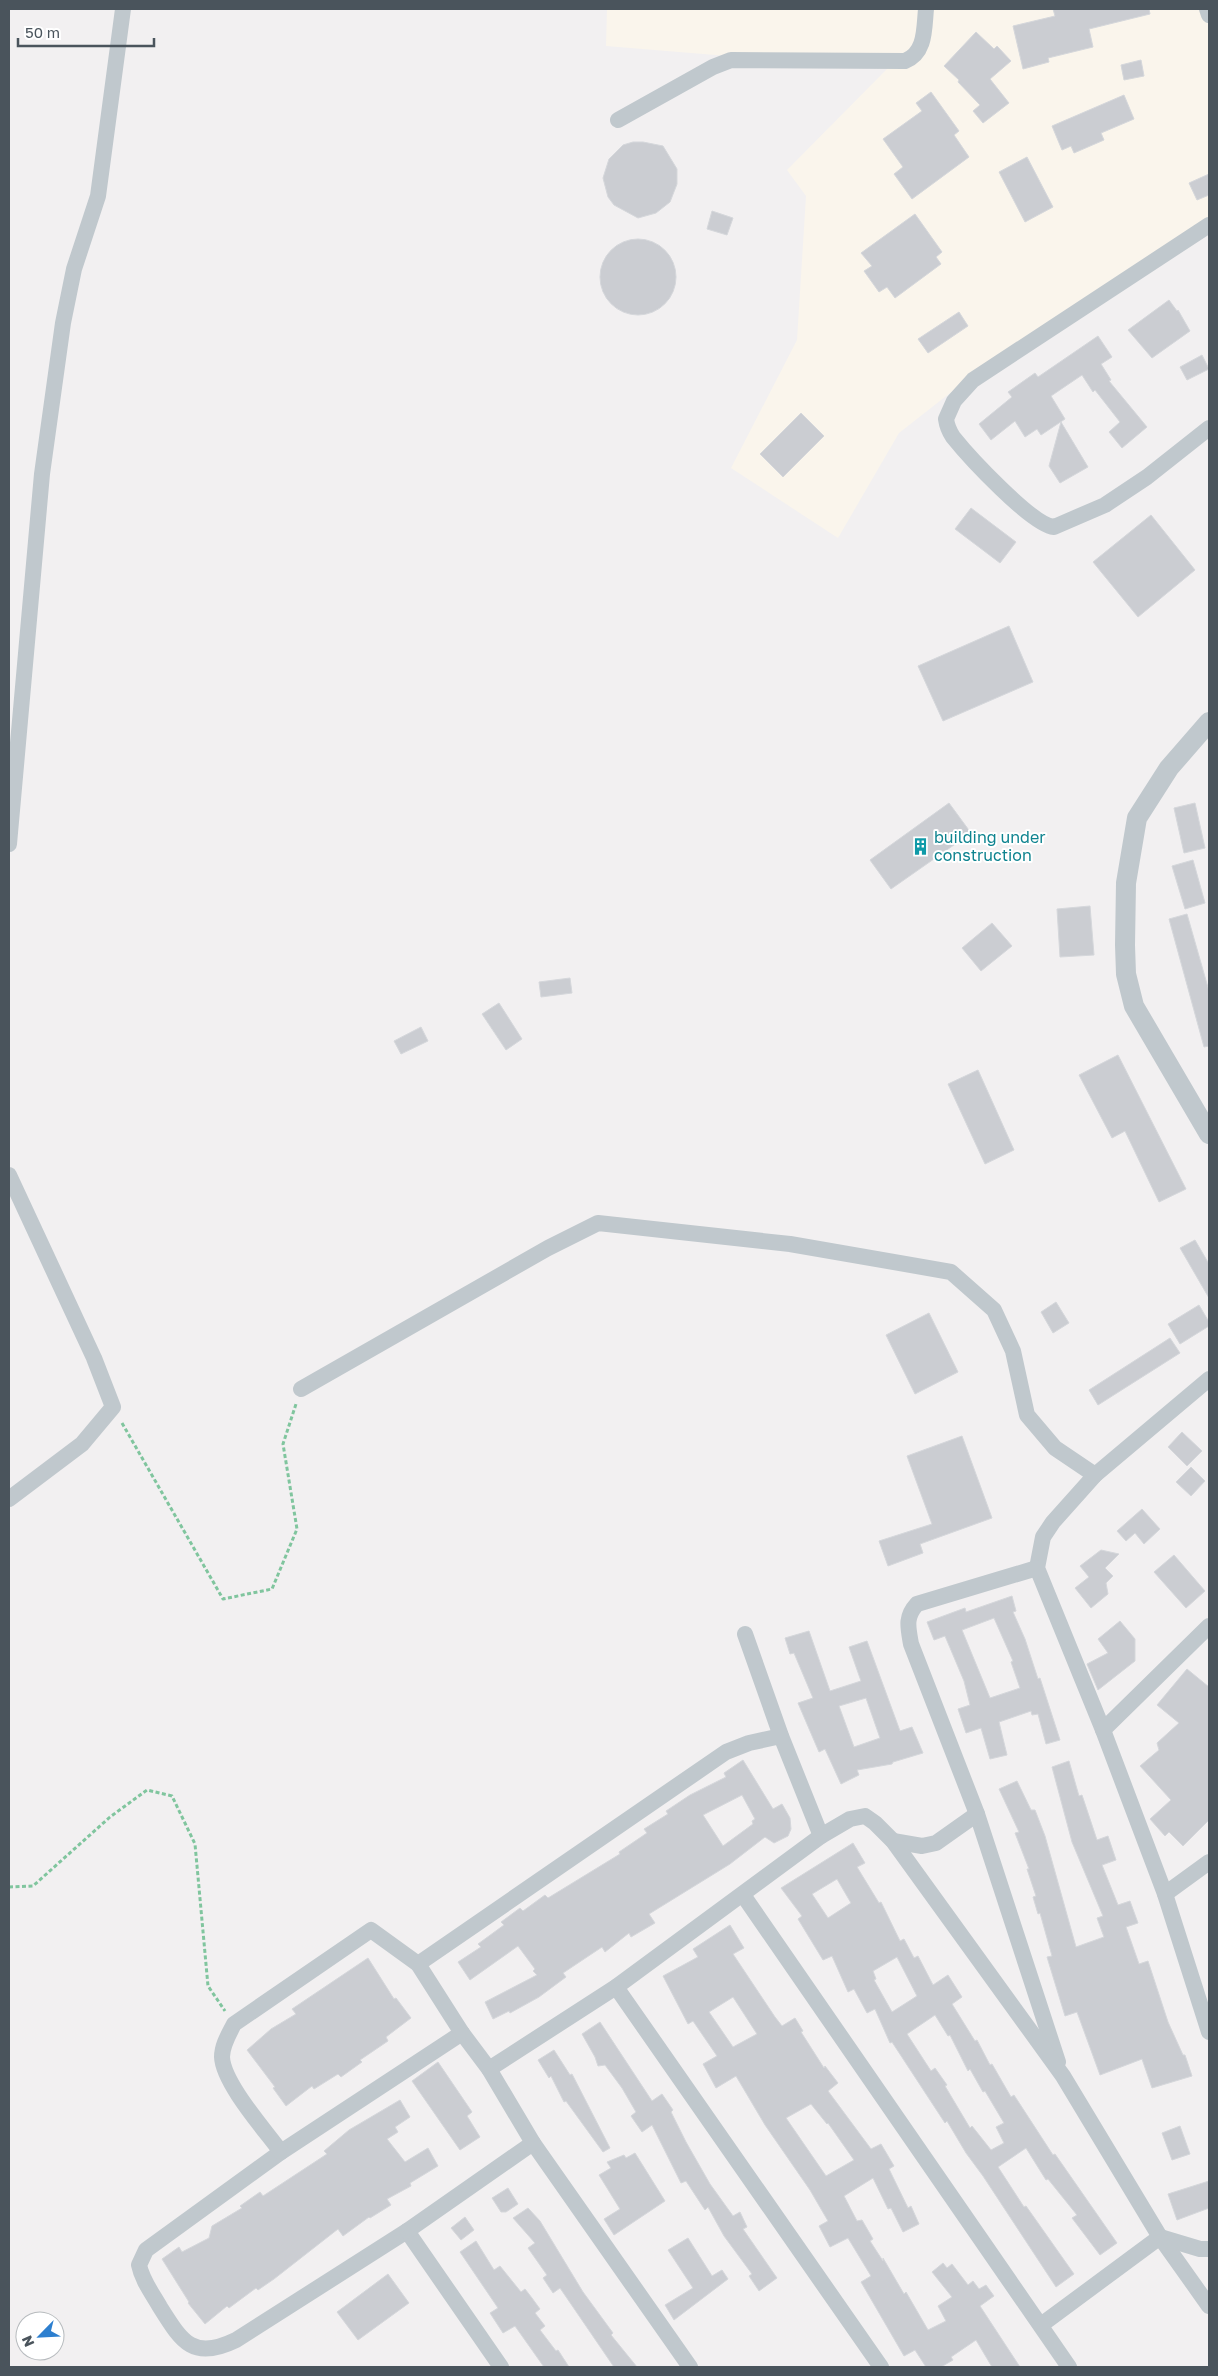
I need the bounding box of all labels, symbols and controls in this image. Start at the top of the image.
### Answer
scale bar [18,15,154,47]
text: 50 m [25,23,60,41]
place label: building under construction [934,827,1045,865]
building icon: building under construction [910,836,930,856]
north arrow [15,2311,65,2361]
text: N [18,2333,38,2350]

